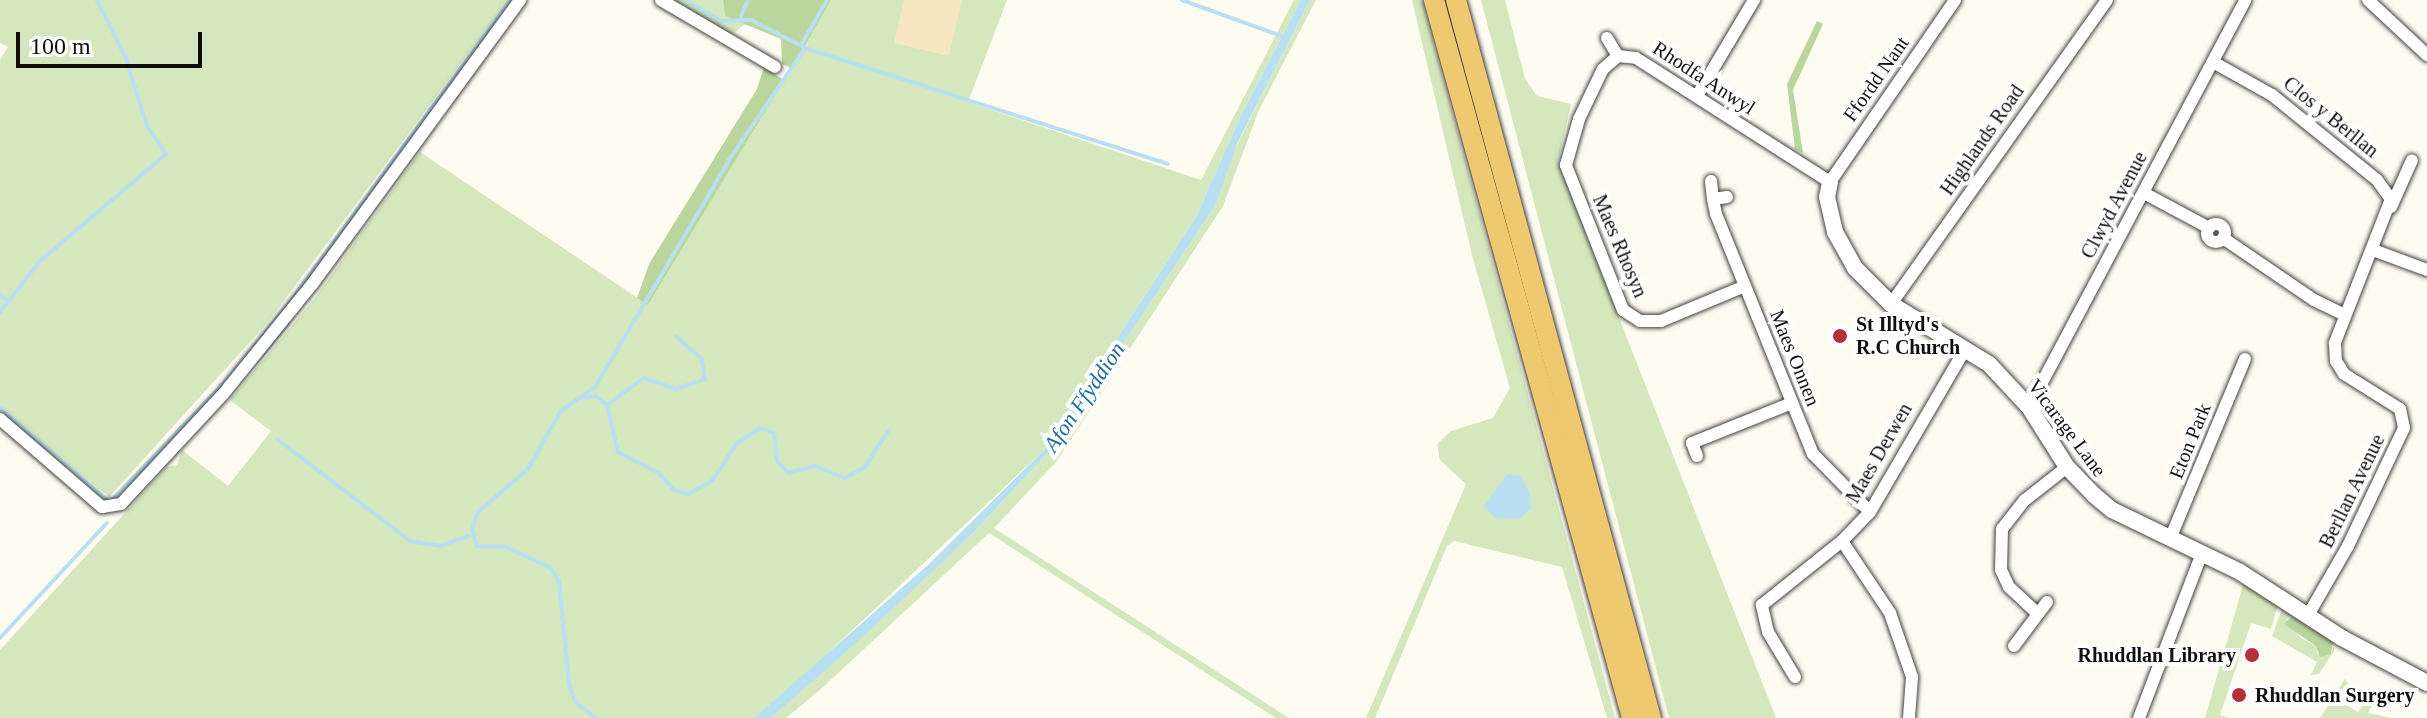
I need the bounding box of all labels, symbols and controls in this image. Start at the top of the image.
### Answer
scale bar [20,16,206,66]
street label: Ffordd Nant [1838,32,1914,126]
text: 100 m [30,33,91,59]
street label: Rhodfa Anwyl [1648,36,1760,120]
street label: Clos y Berllan [2279,71,2383,163]
street label: Highlands Road [1935,80,2029,200]
street label: Clwyd Avenue [2075,147,2153,263]
street label: Maes Rhosyn [1588,191,1652,301]
street label: Maes Onnen [1765,306,1825,410]
place label: St Illtyd's R.C Church [1856,312,1960,359]
marker: St Illtyd's R.C Church [1831,327,1849,345]
water label: Afon Ffyddion [1038,337,1130,457]
street label: Vicarage Lane [2023,374,2111,482]
street label: Maes Derwen [1841,399,1917,507]
street label: Eton Park [2164,400,2216,482]
street label: Berllan Avenue [2314,430,2390,552]
place label: Rhuddlan Library [2078,643,2236,667]
marker: Rhuddlan Library [2243,646,2261,664]
place label: Rhuddlan Surgery [2255,683,2414,707]
marker: Rhuddlan Surgery [2230,686,2248,704]

